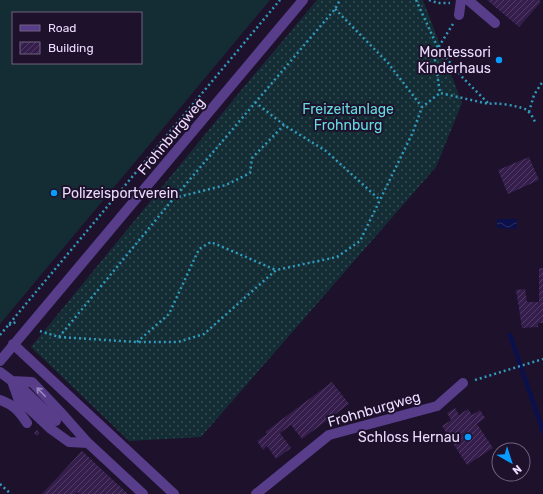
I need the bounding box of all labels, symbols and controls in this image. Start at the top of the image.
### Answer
legend [12,12,142,64]
text: Road [48,21,76,35]
text: Building [48,41,94,55]
place label: Montessori Kinderhaus [417,44,491,77]
marker: Montessori Kinderhaus [494,55,504,65]
street label: Frohnburgweg [134,94,209,178]
park label: Freizeitanlage Frohnburg [302,101,394,134]
place label: Polizeisportverein [62,185,179,202]
marker: Polizeisportverein [49,188,59,198]
one-way arrow [36,387,46,397]
street label: Frohnburgweg [326,388,422,431]
place label: Schloss Hernau [358,429,460,446]
marker: Schloss Hernau [463,432,473,442]
north arrow [491,442,531,482]
text: N [510,462,524,477]

